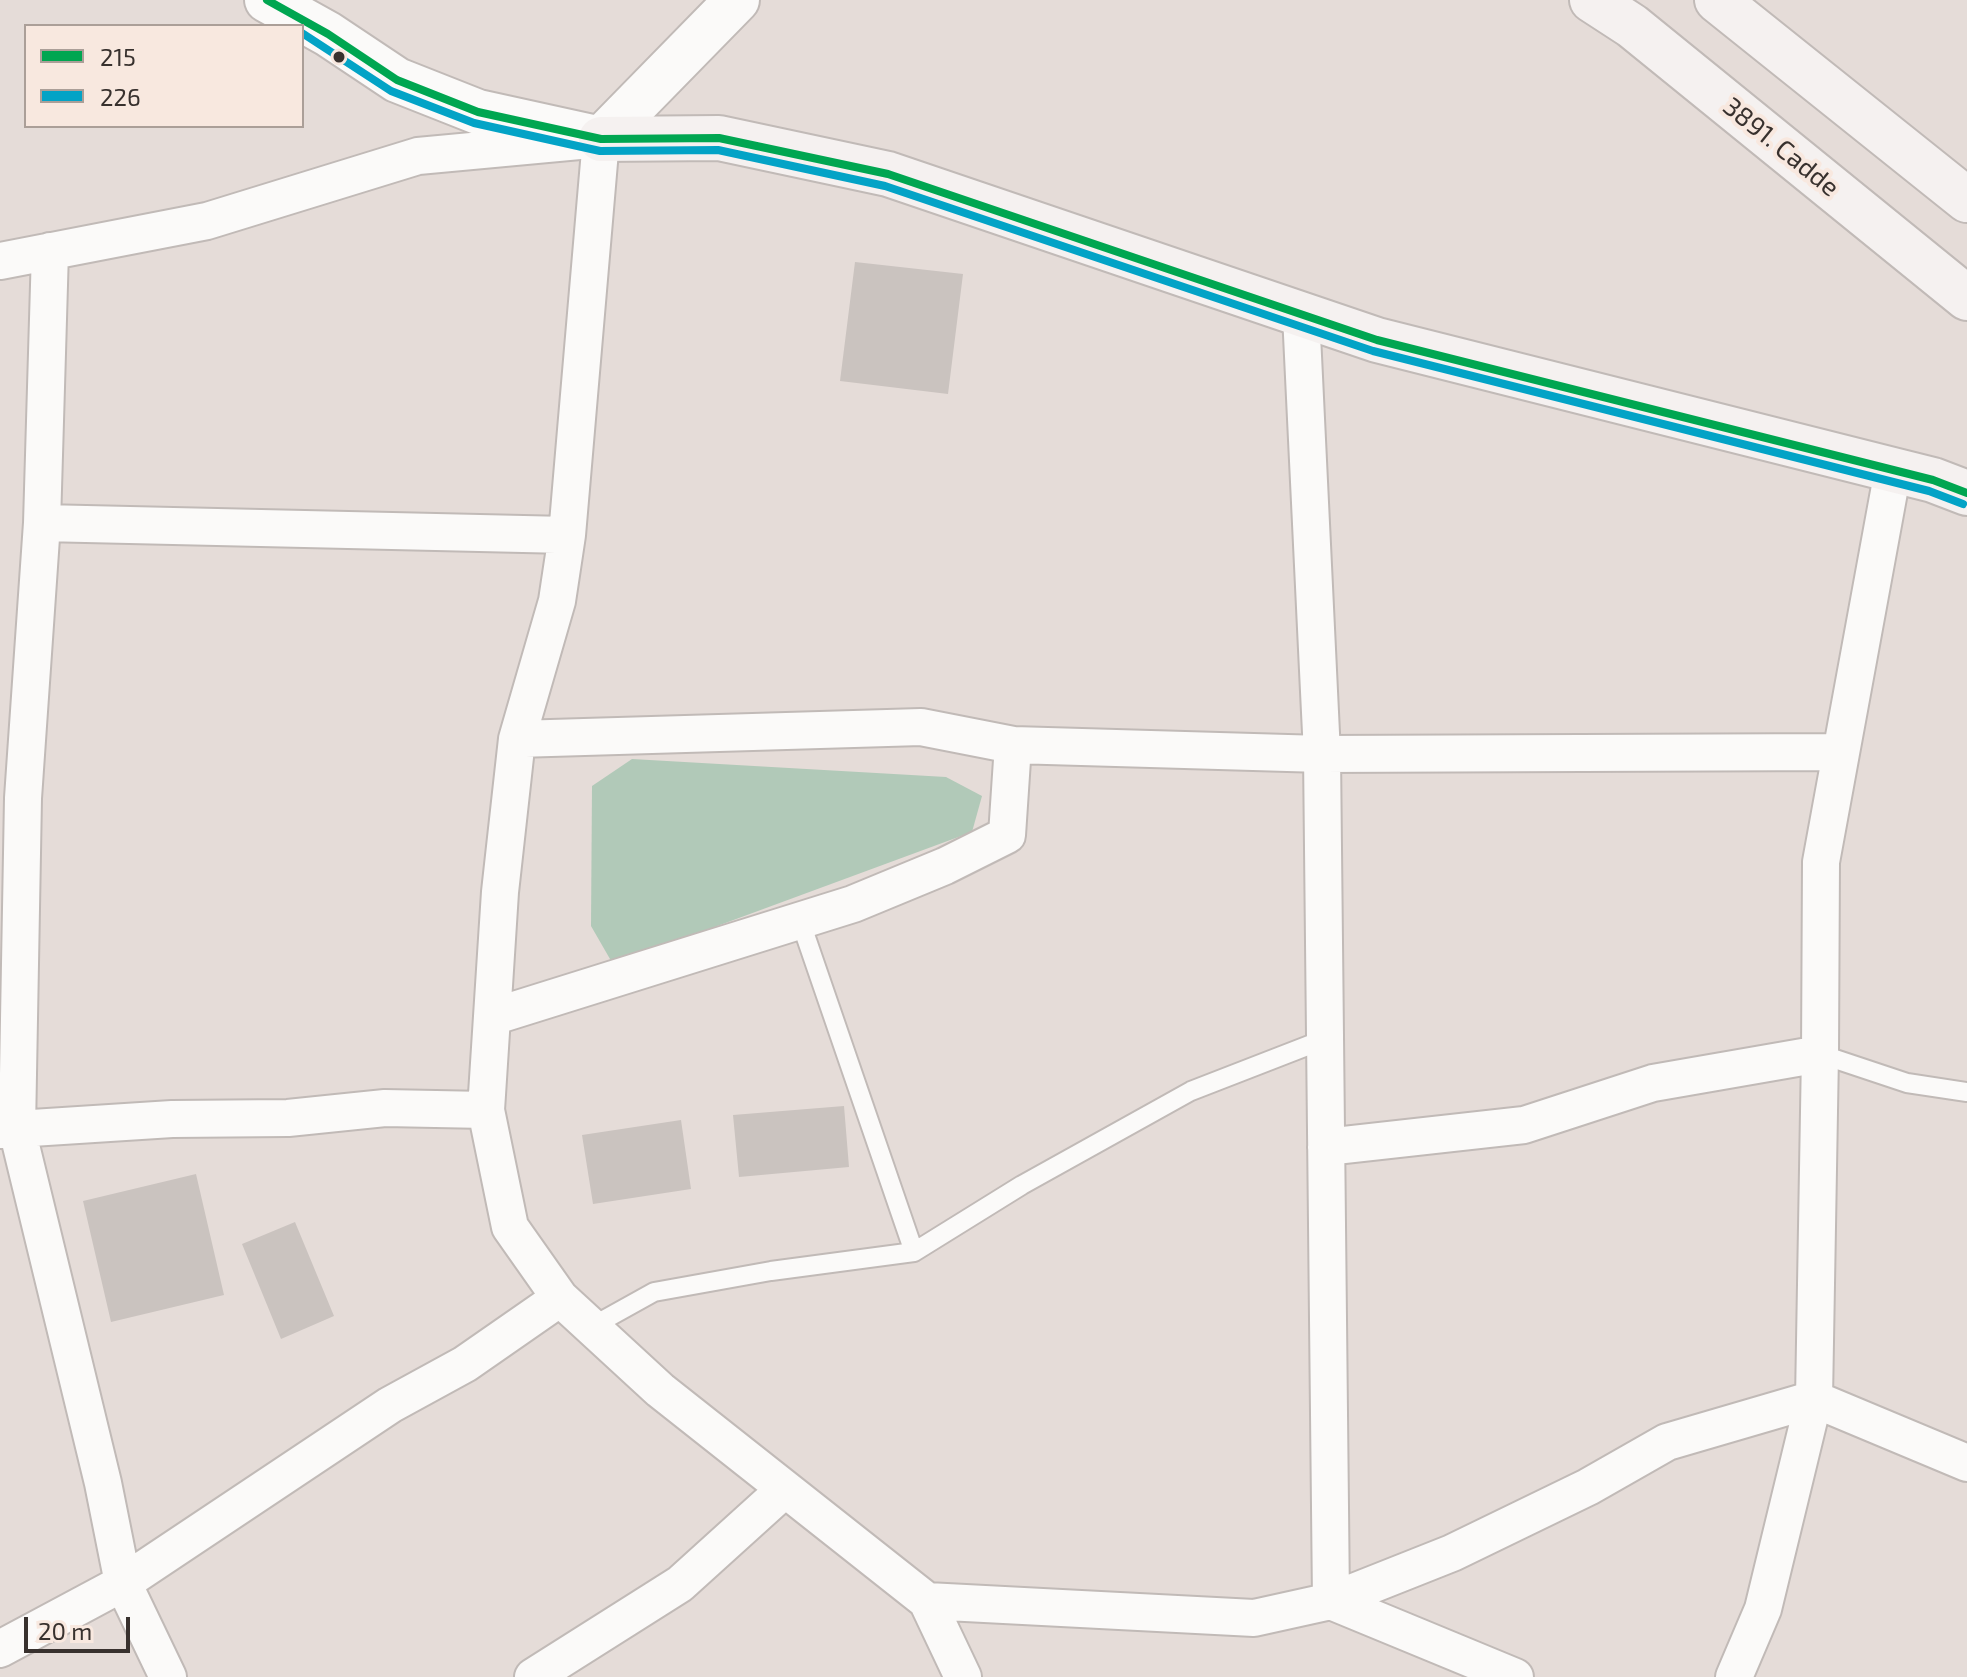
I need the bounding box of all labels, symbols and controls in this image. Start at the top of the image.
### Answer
legend [24,24,304,128]
text: 215 [100,42,136,71]
unlabelled marker [331,49,347,65]
text: 226 [100,82,141,111]
street label: 3891. Cadde [1717,91,1845,203]
scale bar [28,1601,134,1651]
text: 20 m [38,1616,92,1645]

